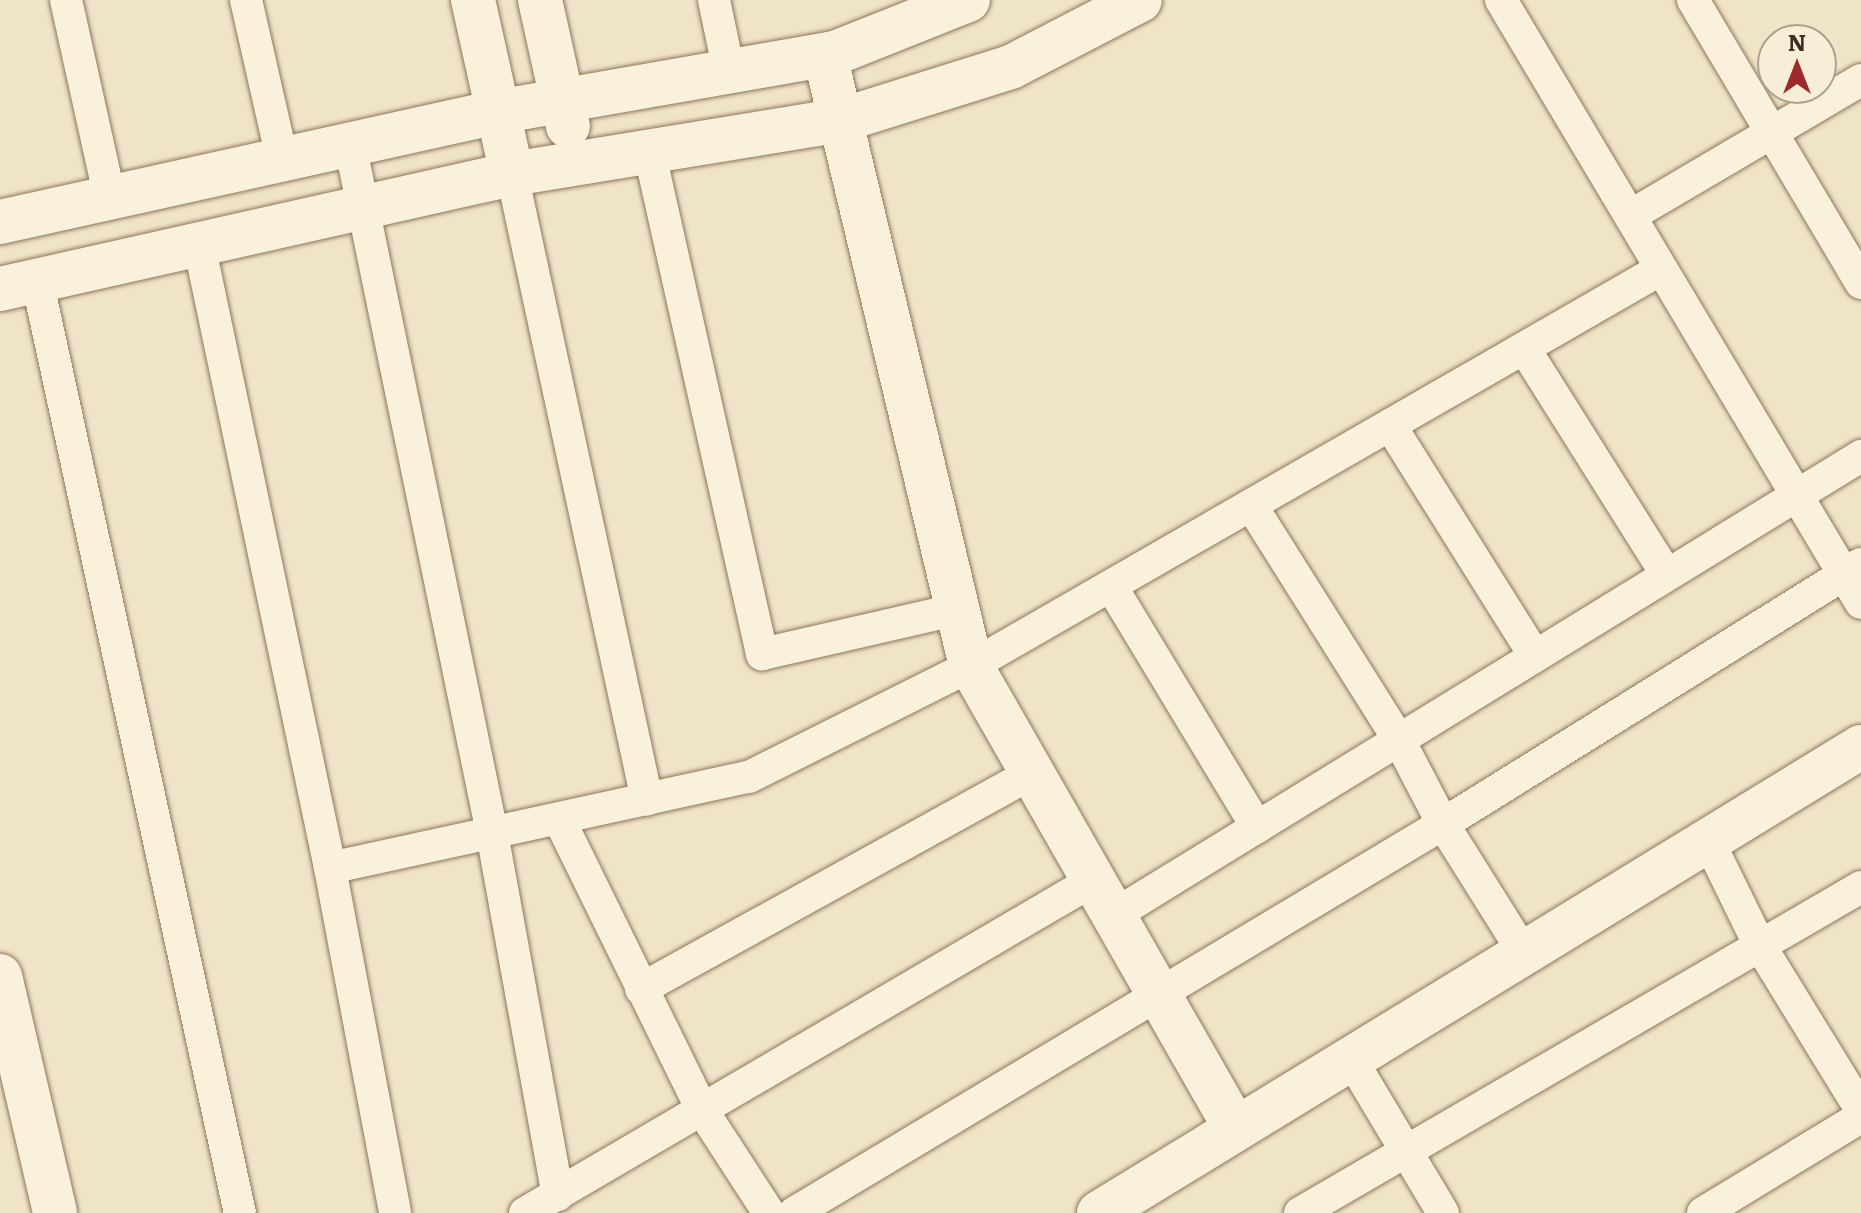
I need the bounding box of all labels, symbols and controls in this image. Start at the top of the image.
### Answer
north arrow [1757,24,1837,104]
text: N [1788,25,1806,58]

